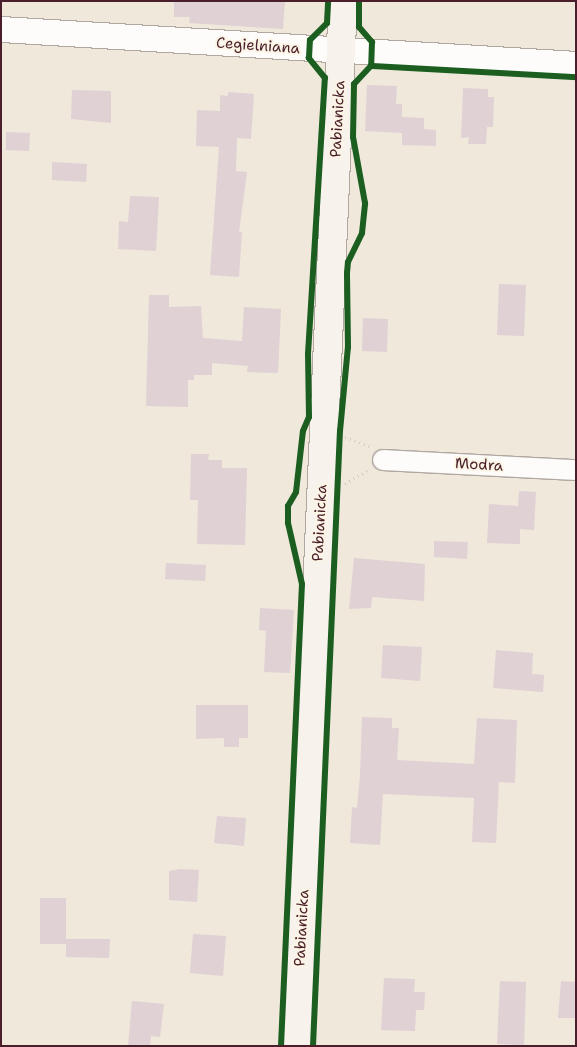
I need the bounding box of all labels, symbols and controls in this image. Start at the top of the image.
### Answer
street label: Cegielniana [216,34,300,58]
street label: Pabianicka [327,80,349,158]
street label: Modra [454,455,504,475]
street label: Pabianicka [309,484,331,562]
street label: Pabianicka [291,889,313,967]

